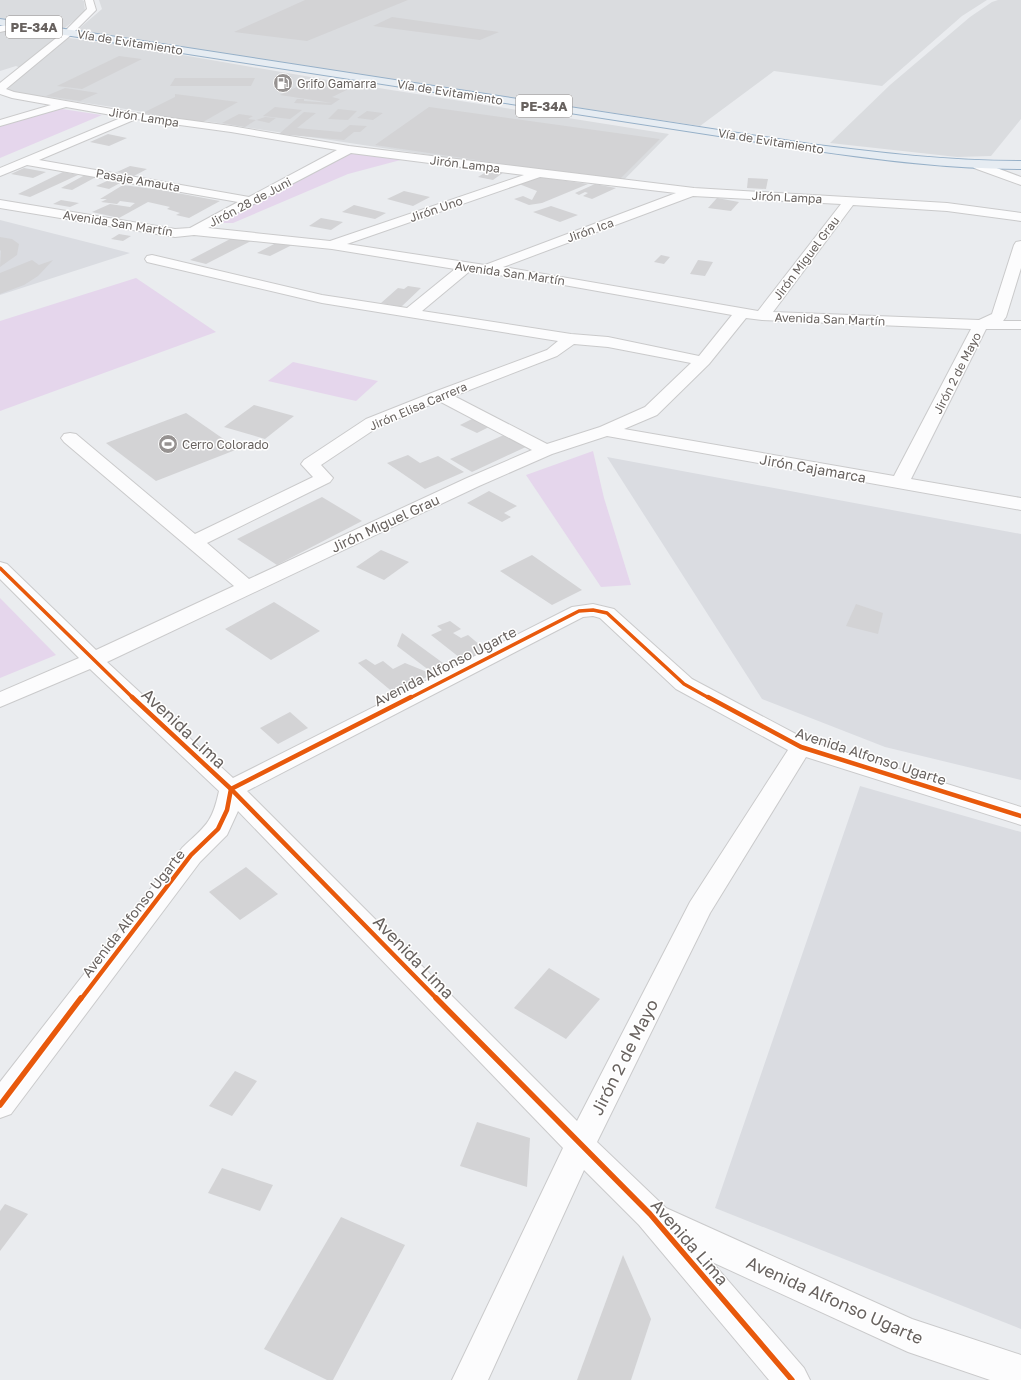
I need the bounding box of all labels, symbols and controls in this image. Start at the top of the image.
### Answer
road number: PE-34A [6,16,62,38]
street label: Vía de Evitamiento [76,26,184,58]
fuel station icon: Grifo Gamarra [272,72,294,94]
place label: Grifo Gamarra [297,76,376,91]
street label: Vía de Evitamiento [396,76,504,108]
road number: PE-34A [516,95,572,117]
street label: Jirón Lampa [108,104,180,130]
street label: Vía de Evitamiento [717,125,825,157]
street label: Jirón Lampa [429,152,501,176]
street label: Pasaje Amauta [95,165,181,195]
street label: Jirón 28 de Juni [206,174,294,230]
street label: Jirón Lampa [751,188,823,206]
street label: Jirón Uno [407,193,465,225]
street label: Avenida San Martín [62,207,174,239]
street label: Jirón Miguel Grau [770,213,842,303]
street label: Jirón Ica [564,215,616,245]
street label: Avenida San Martín [454,258,566,288]
street label: Avenida San Martín [774,310,886,328]
street label: Jirón 2 de Mayo [930,330,984,416]
street label: Jirón Elisa Carrera [367,379,469,433]
sports icon: Cerro Colorado [157,433,179,455]
place label: Cerro Colorado [182,437,269,452]
street label: Jirón Cajamarca [759,450,867,486]
street label: Jirón Miguel Grau [328,490,442,556]
street label: Avenida Alfonso Ugarte [371,623,519,709]
street label: Avenida Lima [137,684,231,772]
street label: Avenida Alfonso Ugarte [794,724,948,788]
street label: Avenida Alfonso Ugarte [78,846,188,980]
street label: Avenida Lima [369,911,459,1003]
street label: Jirón 2 de Mayo [586,996,662,1118]
street label: Avenida Lima [647,1194,733,1290]
street label: Avenida Alfonso Ugarte [743,1252,927,1349]

